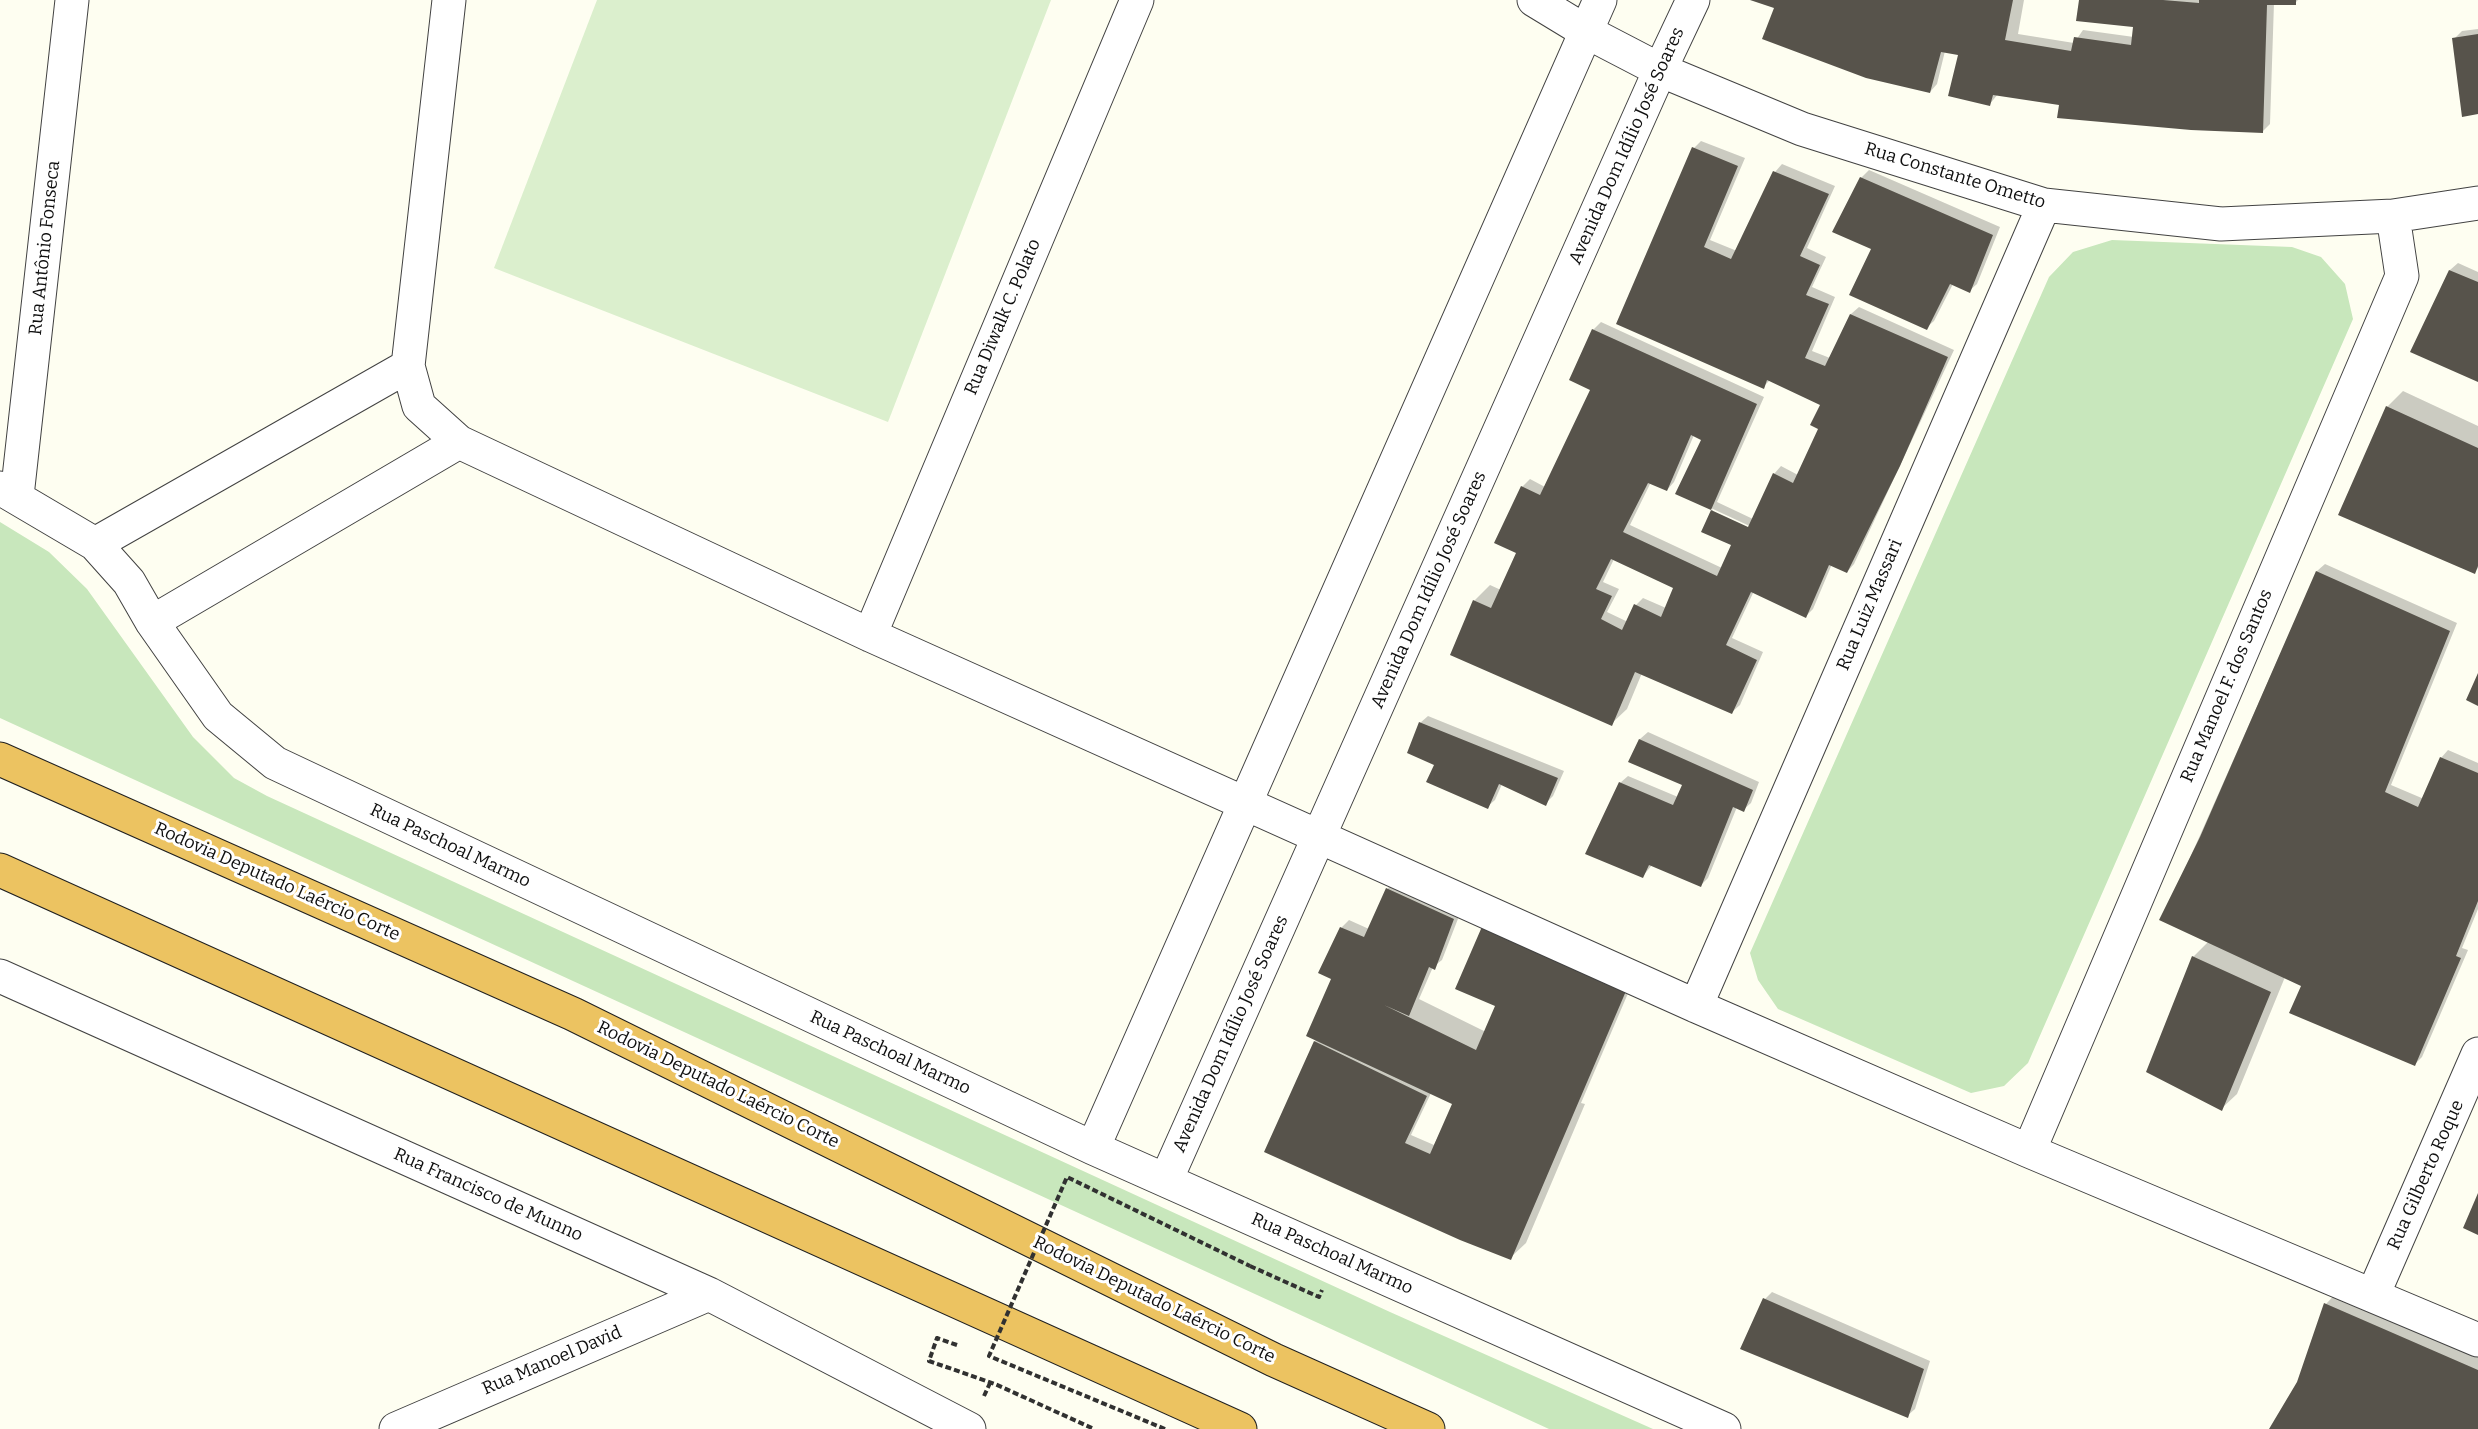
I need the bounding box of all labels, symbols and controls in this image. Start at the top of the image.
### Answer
street label: Avenida Dom Idílio José Soares [1565,24,1689,268]
street label: Rua Constante Ometto [1862,138,2048,214]
street label: Rua Antônio Fonseca [25,160,65,336]
street label: Rua Diwalk C. Polato [960,236,1046,398]
street label: Avenida Dom Idílio José Soares [1367,468,1491,712]
street label: Rua Luiz Massari [1833,536,1907,674]
street label: Rua Manoel F. dos Santos [2176,586,2278,786]
street label: Rua Paschoal Marmo [366,799,534,893]
street label: Rodovia Deputado Laércio Corte [151,818,403,946]
street label: Avenida Dom Idílio José Soares [1169,912,1293,1156]
street label: Rua Paschoal Marmo [806,1006,974,1100]
street label: Rodovia Deputado Laércio Corte [593,1017,843,1153]
street label: Rua Gilberto Roque [2383,1097,2469,1253]
street label: Rua Francisco de Munno [390,1143,586,1247]
street label: Rua Paschoal Marmo [1248,1209,1416,1299]
street label: Rodovia Deputado Laércio Corte [1029,1232,1279,1368]
street label: Rua Manoel David [479,1322,625,1400]

